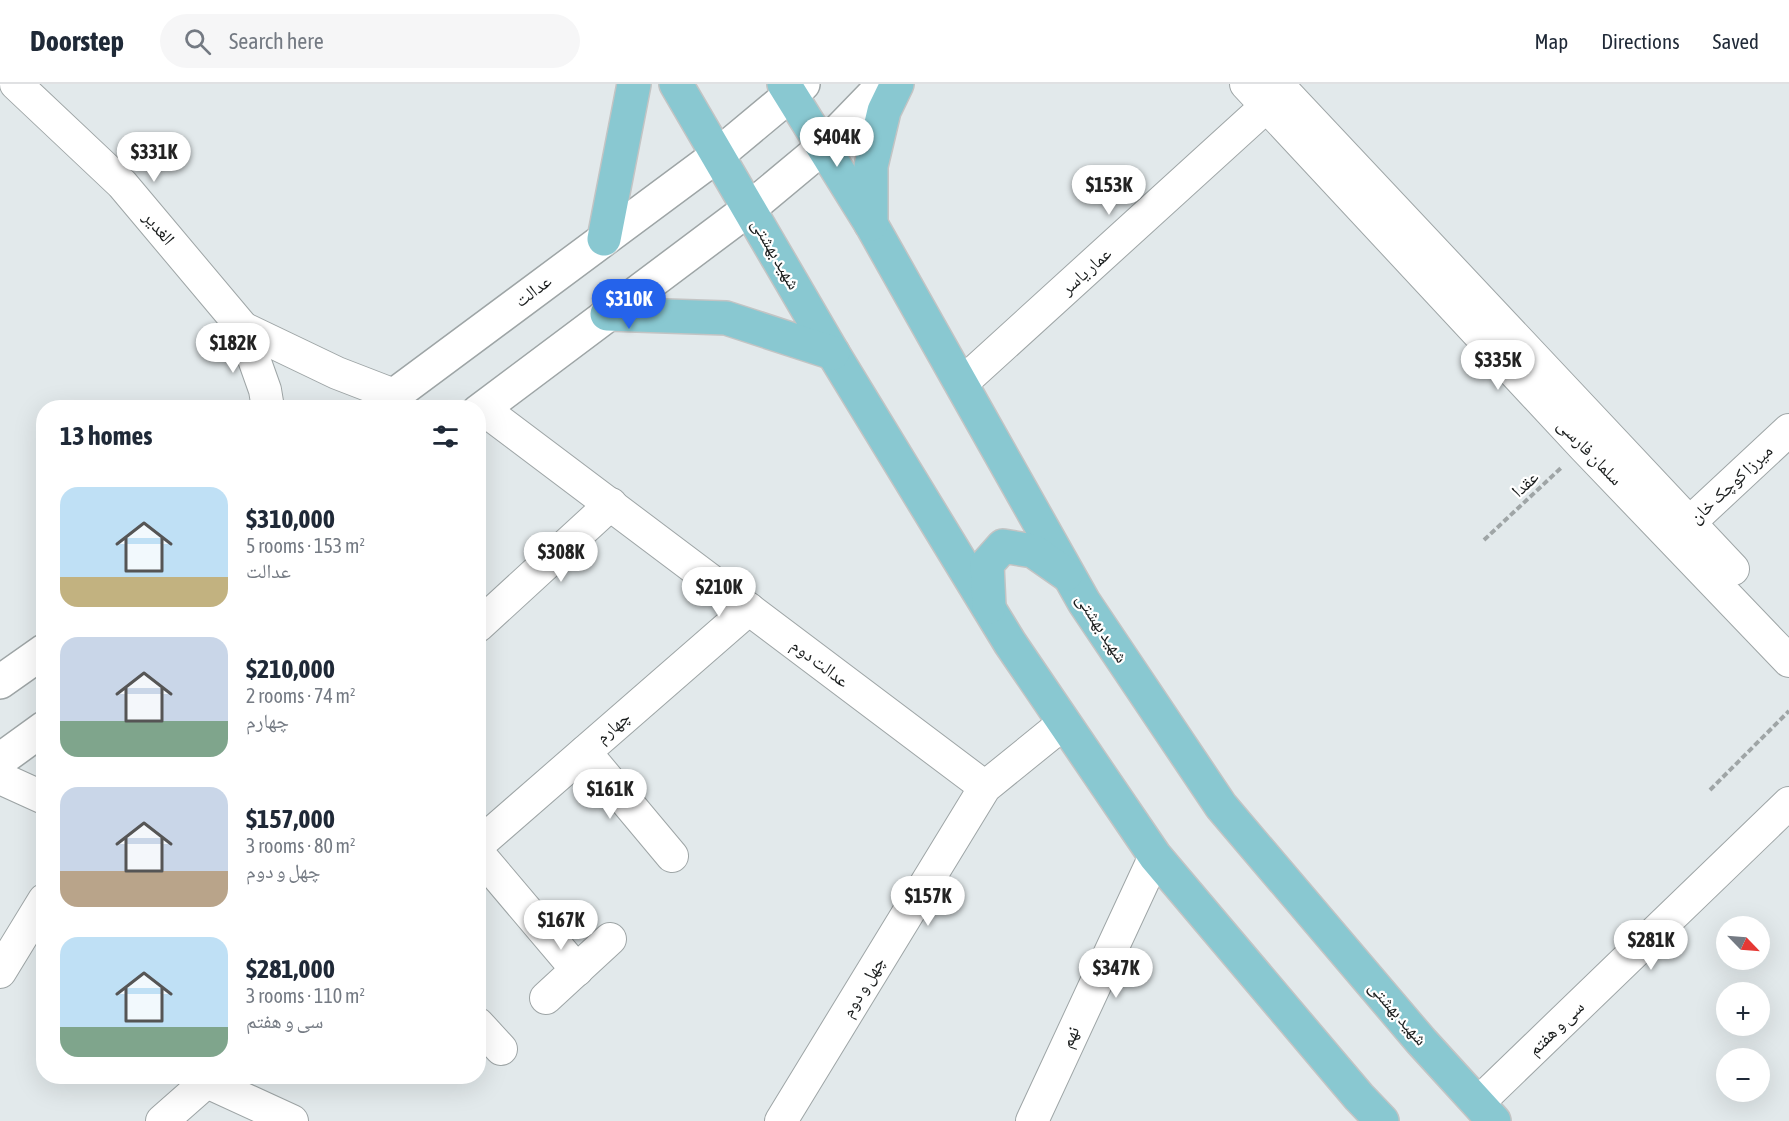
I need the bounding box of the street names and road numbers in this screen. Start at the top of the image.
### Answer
street label: الغدیر [138,206,179,249]
street label: شهید بهشتی [747,214,805,294]
street label: عمار یاسر [1055,243,1115,300]
street label: عدالت [510,270,555,311]
street label: سلمان فارسی [1553,414,1627,490]
street label: میرزا کوچک خان [1685,440,1777,528]
street label: عقدا [1507,466,1542,501]
street label: شهید بهشتی [1071,589,1133,667]
street label: عدالت دوم [786,634,854,693]
street label: چهارم [591,706,635,749]
street label: چهل و دوم [836,953,891,1022]
street label: شهید بهشتی [1364,976,1432,1050]
street label: سی و هفتم [1523,996,1589,1061]
street label: نهم [1056,1023,1085,1052]

